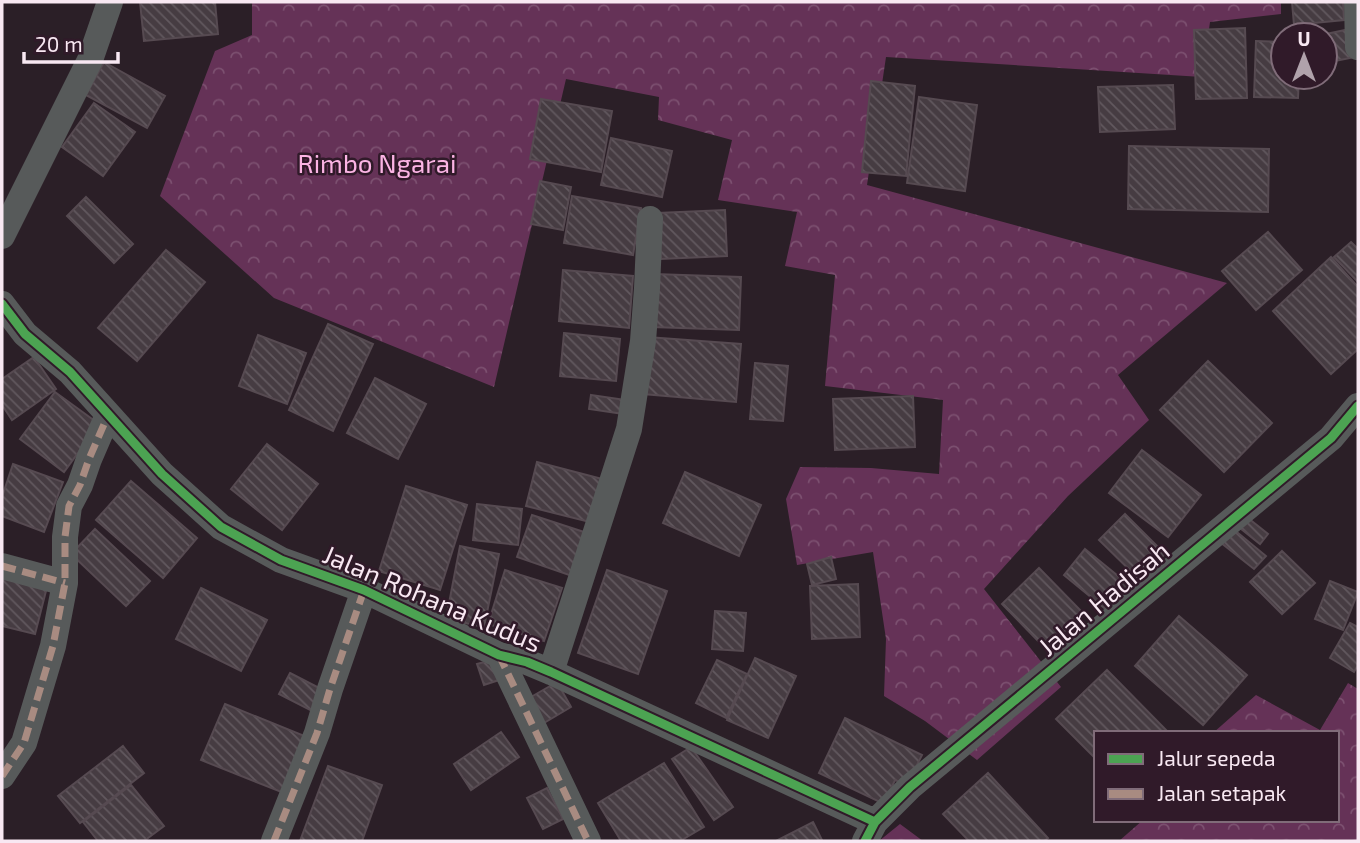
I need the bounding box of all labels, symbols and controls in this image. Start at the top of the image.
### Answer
scale bar [24,21,119,65]
north arrow [1269,21,1339,91]
text: U [1297,27,1311,50]
text: 20 m [35,31,83,56]
park label: Rimbo Ngarai [298,147,456,178]
street label: Jalan Hadisah [1031,534,1175,662]
street label: Jalan Rohana Kudus [319,538,546,658]
legend [1094,731,1339,822]
text: Jalur sepeda [1157,745,1276,770]
text: Jalan setapak [1157,780,1287,805]

